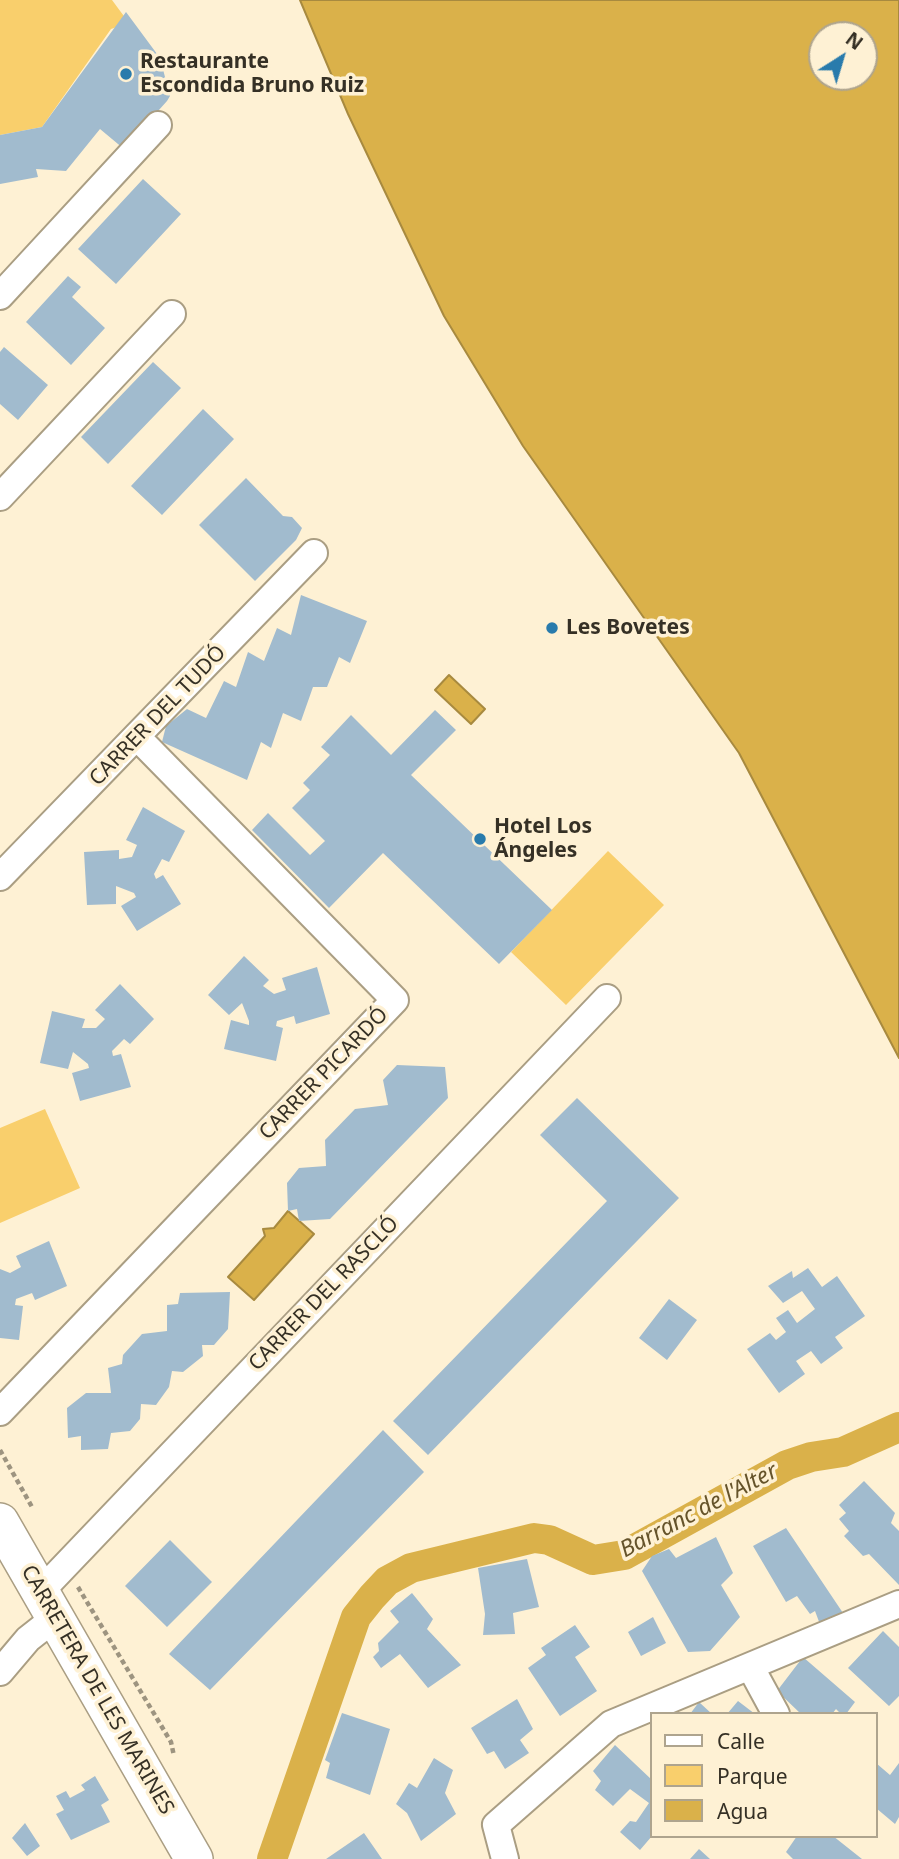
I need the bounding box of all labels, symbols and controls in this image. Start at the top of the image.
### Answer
north arrow [808,21,878,91]
text: N [840,26,868,56]
place label: Restaurante Escondida Bruno Ruiz [140,49,364,99]
marker: Restaurante Escondida Bruno Ruiz [118,66,134,82]
place label: Les Bovetes [566,615,690,641]
marker: Les Bovetes [544,620,560,636]
street label: CARRER DEL TUDÓ [85,641,231,791]
place label: Hotel Los Ángeles [494,814,592,864]
marker: Hotel Los Ángeles [472,831,488,847]
street label: CARRER PICARDÓ [254,1003,394,1145]
street label: CARRER DEL RASCLÓ [244,1212,404,1376]
water label: Barranc de l'Alter [615,1458,783,1564]
street label: CARRETERA DE LES MARINES [15,1561,179,1819]
legend [650,1712,878,1838]
text: Calle [717,1727,765,1755]
text: Parque [717,1762,787,1790]
text: Agua [717,1797,768,1825]

